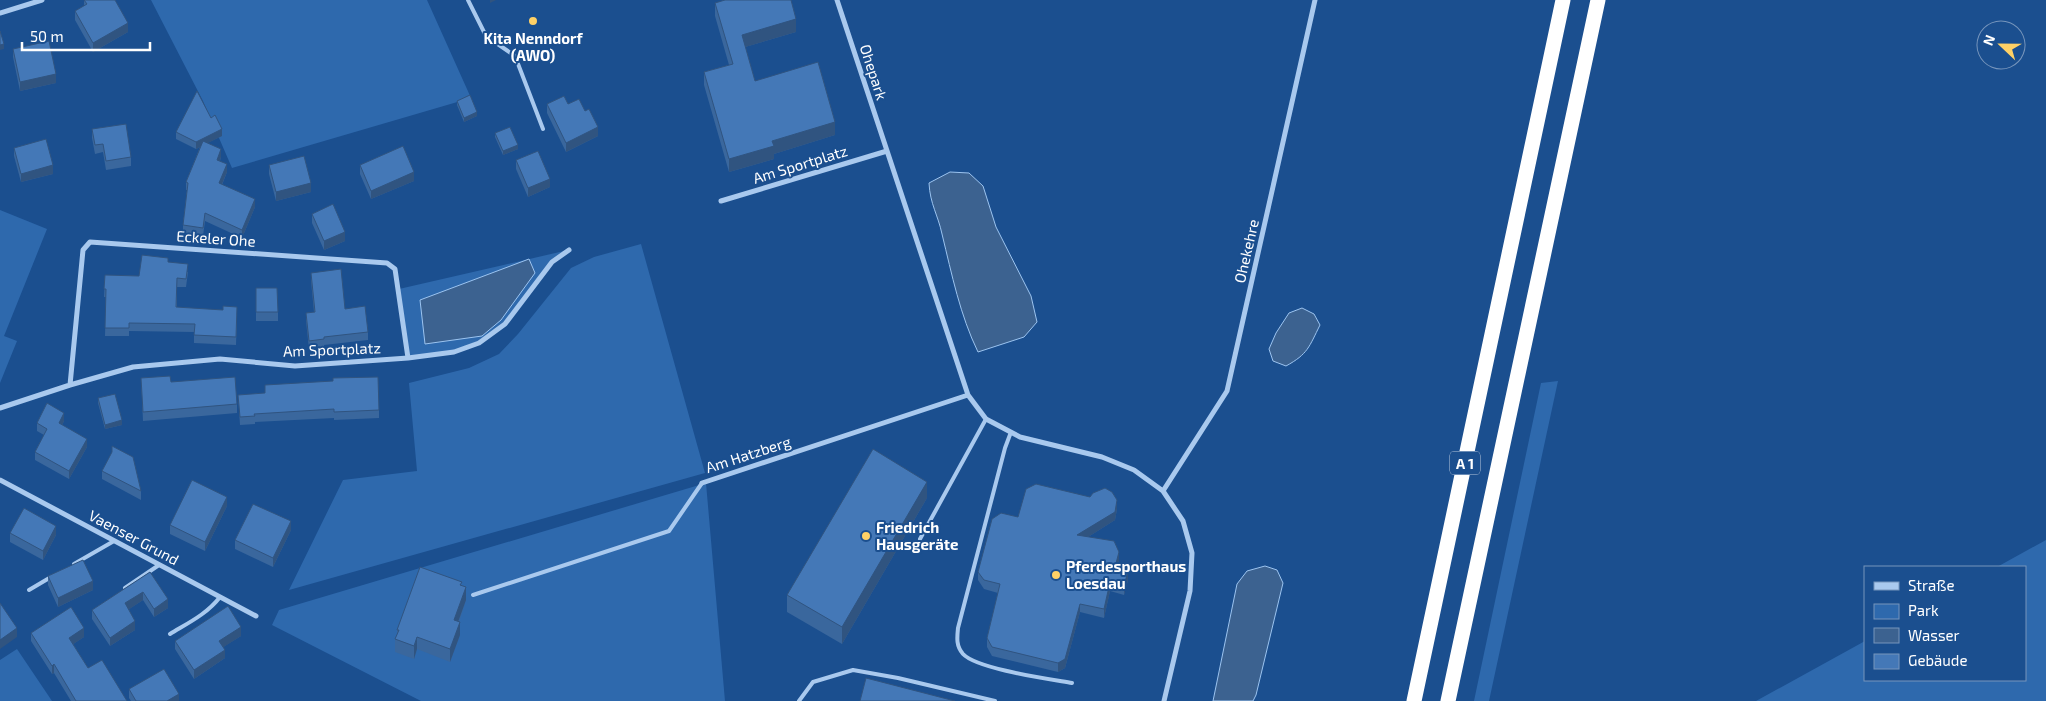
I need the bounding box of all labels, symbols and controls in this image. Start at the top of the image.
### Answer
marker: Kita Nenndorf (AWO) [527,15,539,27]
scale bar [22,20,150,52]
north arrow [1976,20,2026,70]
text: 50 m [30,27,64,45]
place label: Kita Nenndorf (AWO) [483,29,584,64]
text: N [1979,32,1998,48]
street label: Ohepark [857,42,892,102]
street label: Am Sportplatz [751,141,849,187]
street label: Ohekehre [1230,217,1262,285]
street label: Eckeler Ohe [176,226,256,250]
street label: Am Sportplatz [283,338,381,360]
street label: Am Hatzberg [703,432,793,476]
road number: A 1 [1450,452,1480,474]
street label: Vaenser Grund [86,506,182,568]
place label: Friedrich Hausgeräte [876,518,958,553]
marker: Friedrich Hausgeräte [860,530,872,542]
place label: Pferdesporthaus Loesdau [1066,557,1186,592]
legend [1864,566,2026,681]
marker: Pferdesporthaus Loesdau [1050,569,1062,581]
text: Straße [1908,576,1954,594]
text: Park [1908,601,1939,619]
text: Wasser [1908,626,1960,644]
text: Gebäude [1908,651,1967,669]

